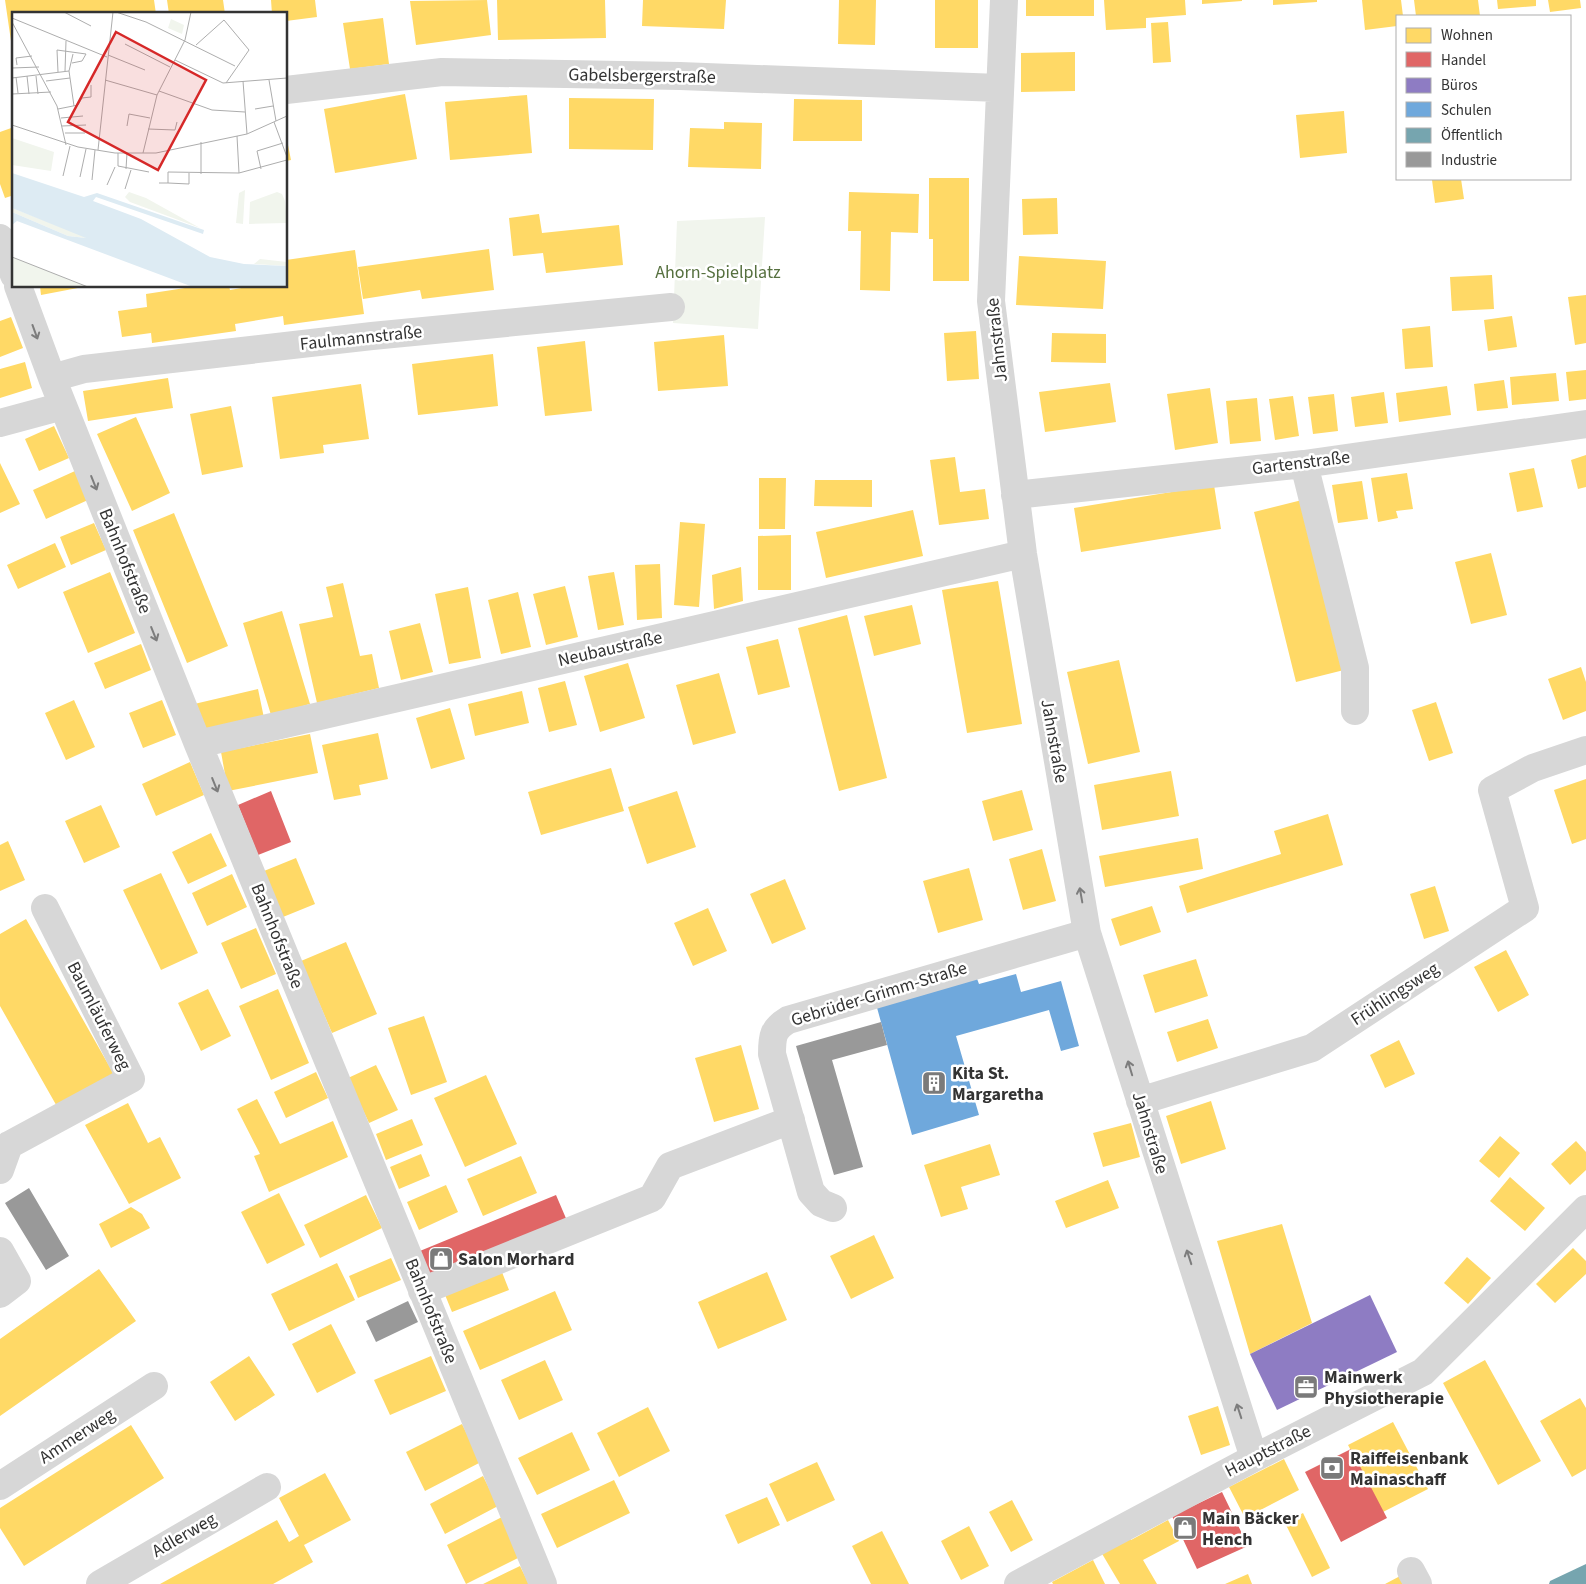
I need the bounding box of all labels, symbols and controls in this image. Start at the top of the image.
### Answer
inset map [12,12,288,288]
legend [1396,15,1571,180]
text: Wohnen [1441,25,1493,46]
text: Handel [1441,50,1486,71]
street label: Gabelsbergerstraße [568,62,716,90]
text: Büros [1441,75,1477,96]
text: Schulen [1441,100,1492,121]
text: Öffentlich [1441,125,1503,146]
text: Industrie [1441,150,1497,171]
park label: Ahorn-Spielplatz [655,260,781,285]
street label: Jahnstraße [980,296,1014,383]
street label: Faulmannstraße [299,319,423,357]
one-way arrow [31,324,40,339]
street label: Gartenstraße [1251,445,1351,481]
one-way arrow [90,475,99,490]
street label: Bahnhofstraße [93,505,157,617]
street label: Neubaustraße [555,625,665,673]
one-way arrow [150,626,160,641]
street label: Jahnstraße [1034,697,1074,785]
one-way arrow [211,777,220,792]
street label: Bahnhofstraße [245,880,309,992]
one-way arrow [1075,888,1085,904]
street label: Gebrüder-Grimm-Straße [788,955,970,1033]
street label: Frühlingsweg [1346,956,1444,1032]
street label: Baumläuferweg [61,957,137,1075]
place label: Kita St. Margaretha [952,1061,1044,1107]
one-way arrow [1124,1061,1134,1077]
building icon: Kita St. Margaretha [921,1070,947,1096]
street label: Jahnstraße [1126,1089,1174,1177]
shop icon: Salon Morhard [428,1246,454,1272]
place label: Salon Morhard [458,1247,574,1272]
one-way arrow [1184,1249,1194,1265]
street label: Bahnhofstraße [399,1255,463,1367]
place label: Mainwerk Physiotherapie [1324,1365,1444,1411]
office icon: Mainwerk Physiotherapie [1293,1374,1319,1400]
street label: Ammerweg [34,1402,120,1470]
one-way arrow [1234,1403,1244,1419]
street label: Hauptstraße [1221,1419,1315,1483]
place label: Raiffeisenbank Mainaschaff [1350,1446,1469,1492]
bank icon: Raiffeisenbank Mainaschaff [1319,1455,1345,1481]
place label: Main Bäcker Hench [1202,1506,1300,1552]
street label: Adlerweg [147,1507,221,1563]
shop icon: Main Bäcker Hench [1172,1515,1198,1541]

